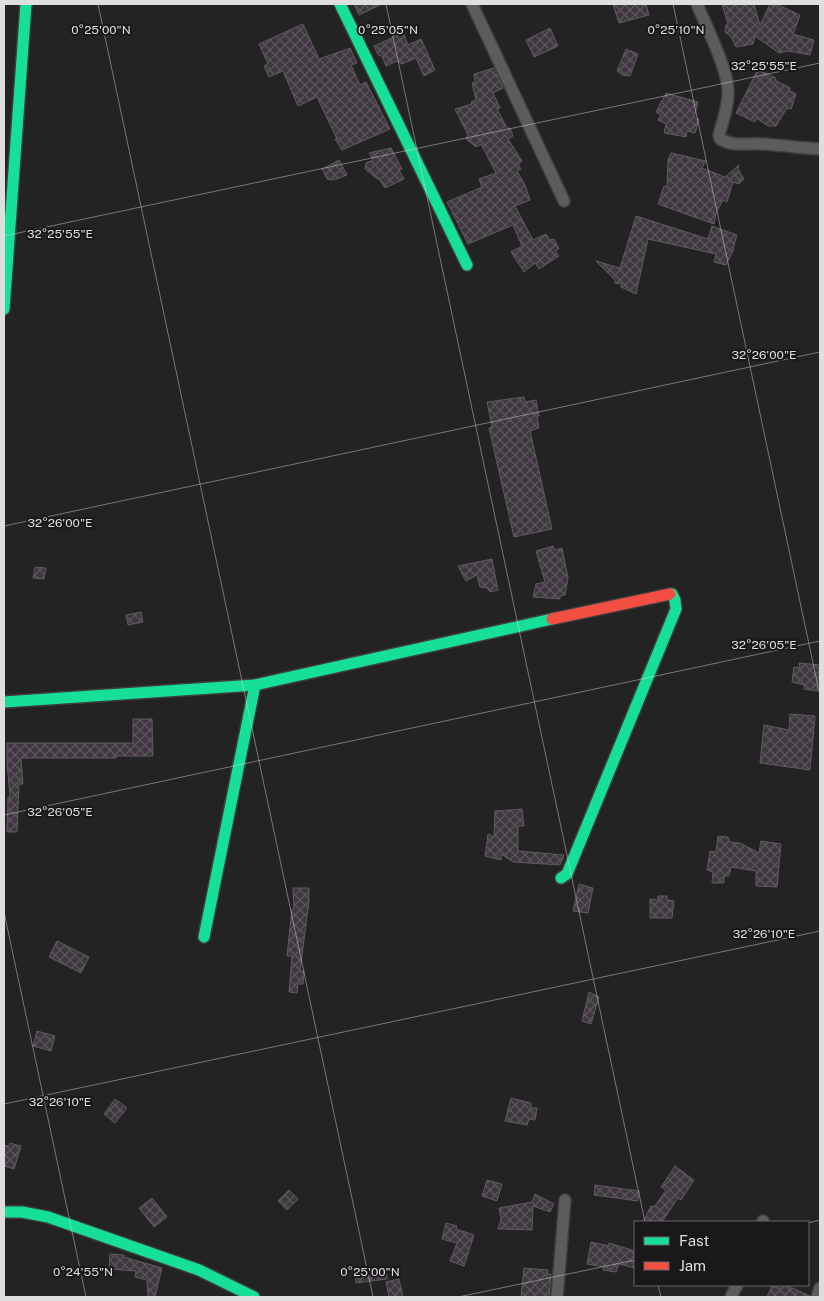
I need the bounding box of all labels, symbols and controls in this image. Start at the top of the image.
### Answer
text: 0°25'00"N [71,23,131,37]
text: 0°25'05"N [358,23,418,37]
text: 0°25'10"N [647,23,705,37]
text: 32°25'55"E [731,59,797,73]
text: 32°25'55"E [27,227,93,241]
text: 32°26'00"E [731,348,797,362]
text: 32°26'00"E [27,516,93,530]
text: 32°26'05"E [731,638,797,652]
text: 32°26'05"E [27,805,93,819]
text: 32°26'10"E [733,927,795,941]
text: 32°26'10"E [29,1095,91,1109]
legend [634,1221,809,1286]
text: Fast [679,1232,709,1249]
text: Jam [679,1257,706,1274]
text: 0°24'55"N [53,1265,113,1279]
text: 0°25'00"N [340,1265,400,1279]

